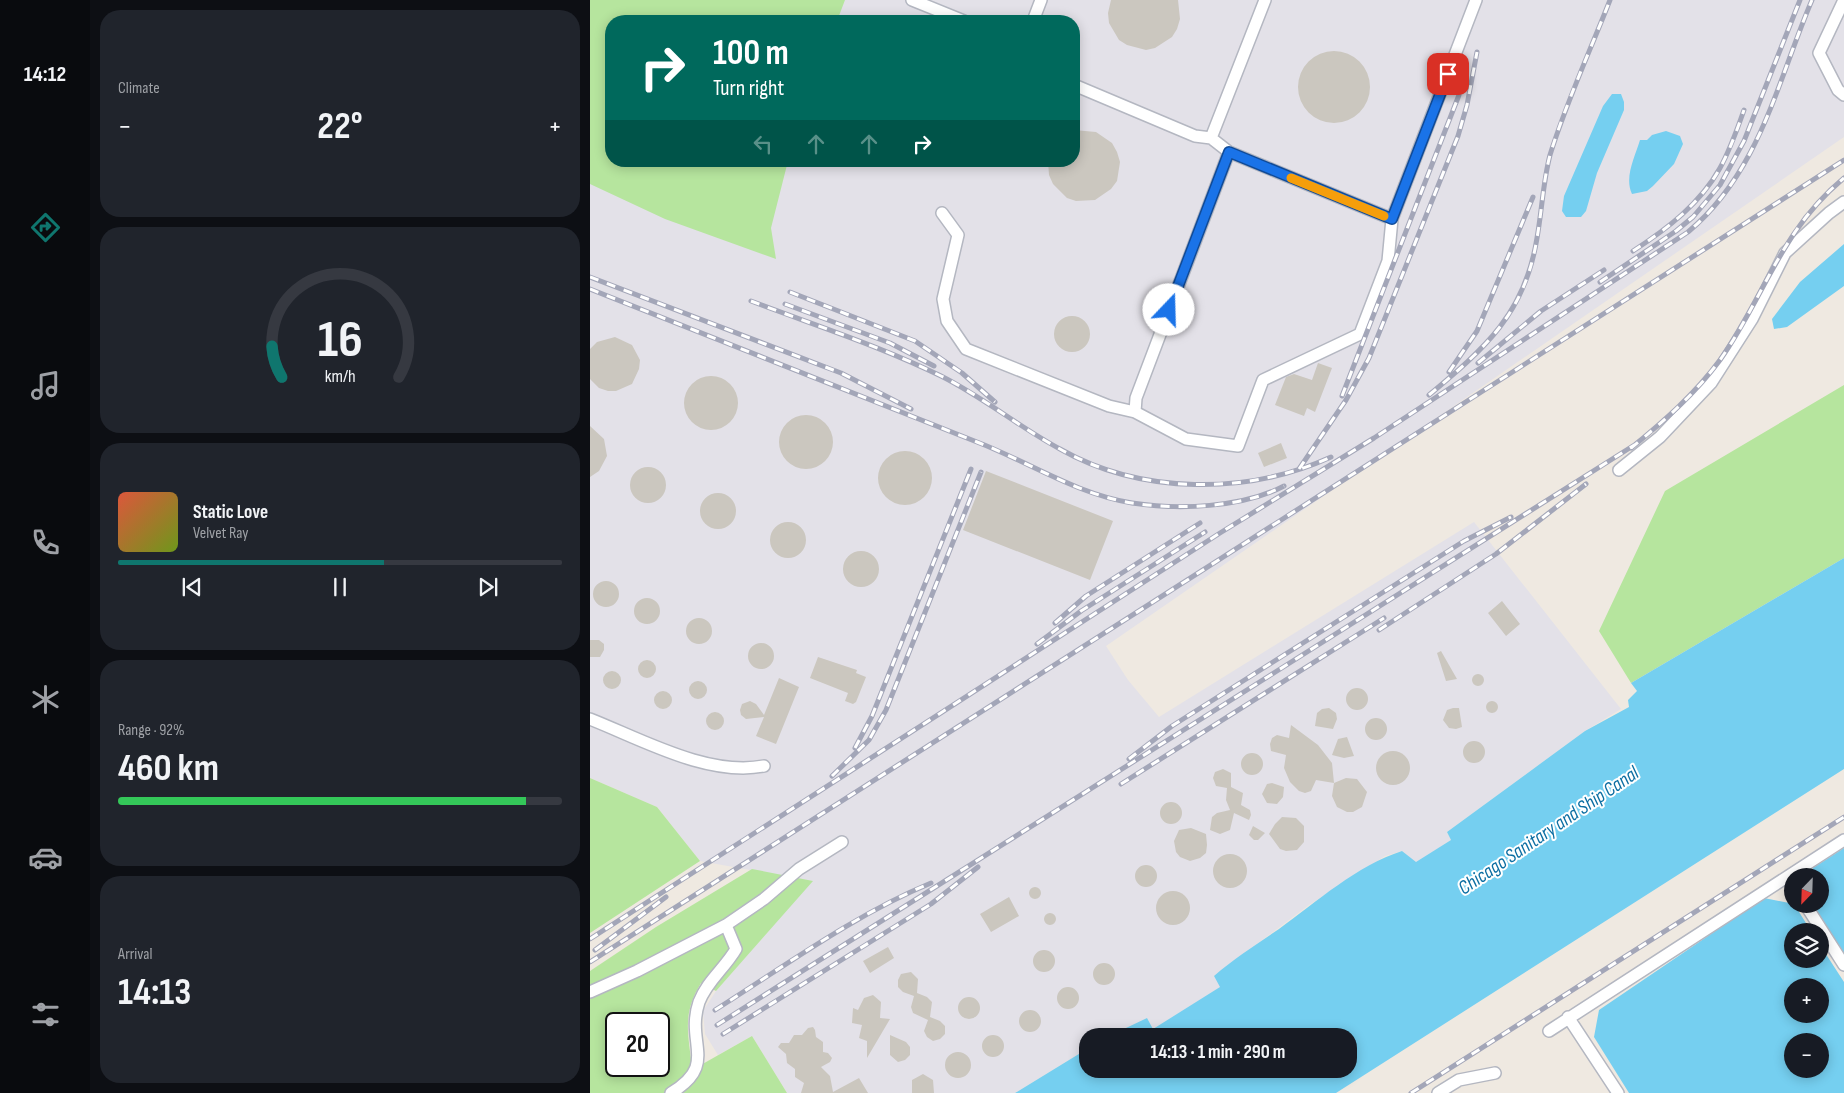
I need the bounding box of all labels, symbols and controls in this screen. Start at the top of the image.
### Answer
text: 100 m [713,32,789,75]
icon: right [630,35,695,100]
pin [1427,53,1469,95]
icon: arrive [1434,60,1462,88]
text: 14:12 [24,61,66,88]
text: Turn right [713,75,784,102]
text: Climate [118,79,160,98]
text: 22° [317,104,363,149]
text: − [118,110,132,143]
text: + [548,110,562,143]
icon: left [749,130,777,158]
icon: ahead [802,130,830,158]
icon: ahead [855,130,883,158]
icon: right [908,130,936,158]
icon: directions [28,210,63,245]
position arrow [1142,283,1194,335]
text: 16 [318,309,362,372]
text: km/h [325,366,355,387]
icon: music [28,368,63,403]
text: Static Love [193,501,268,524]
text: Velvet Ray [193,524,248,543]
icon: phone [28,525,63,560]
icon: previous [178,573,206,601]
icon: pause [326,573,354,601]
icon: next [474,573,502,601]
icon: climate [28,682,63,717]
text: Range · 92% [118,721,185,740]
text: 460 km [118,746,219,791]
water label: Chicago Sanitary and Ship Canal [1454,761,1645,900]
icon: car [28,840,63,875]
north arrow [1784,868,1829,912]
map controls [1784,868,1829,1078]
button: layers [1784,923,1829,968]
text: Arrival [118,945,152,964]
text: 14:13 [118,970,191,1015]
button: + [1784,978,1829,1023]
icon: filters [28,997,63,1032]
speed limit sign: 20 [605,1012,670,1077]
button: − [1784,1033,1829,1078]
text: 14:13 · 1 min · 290 m [1151,1041,1285,1064]

